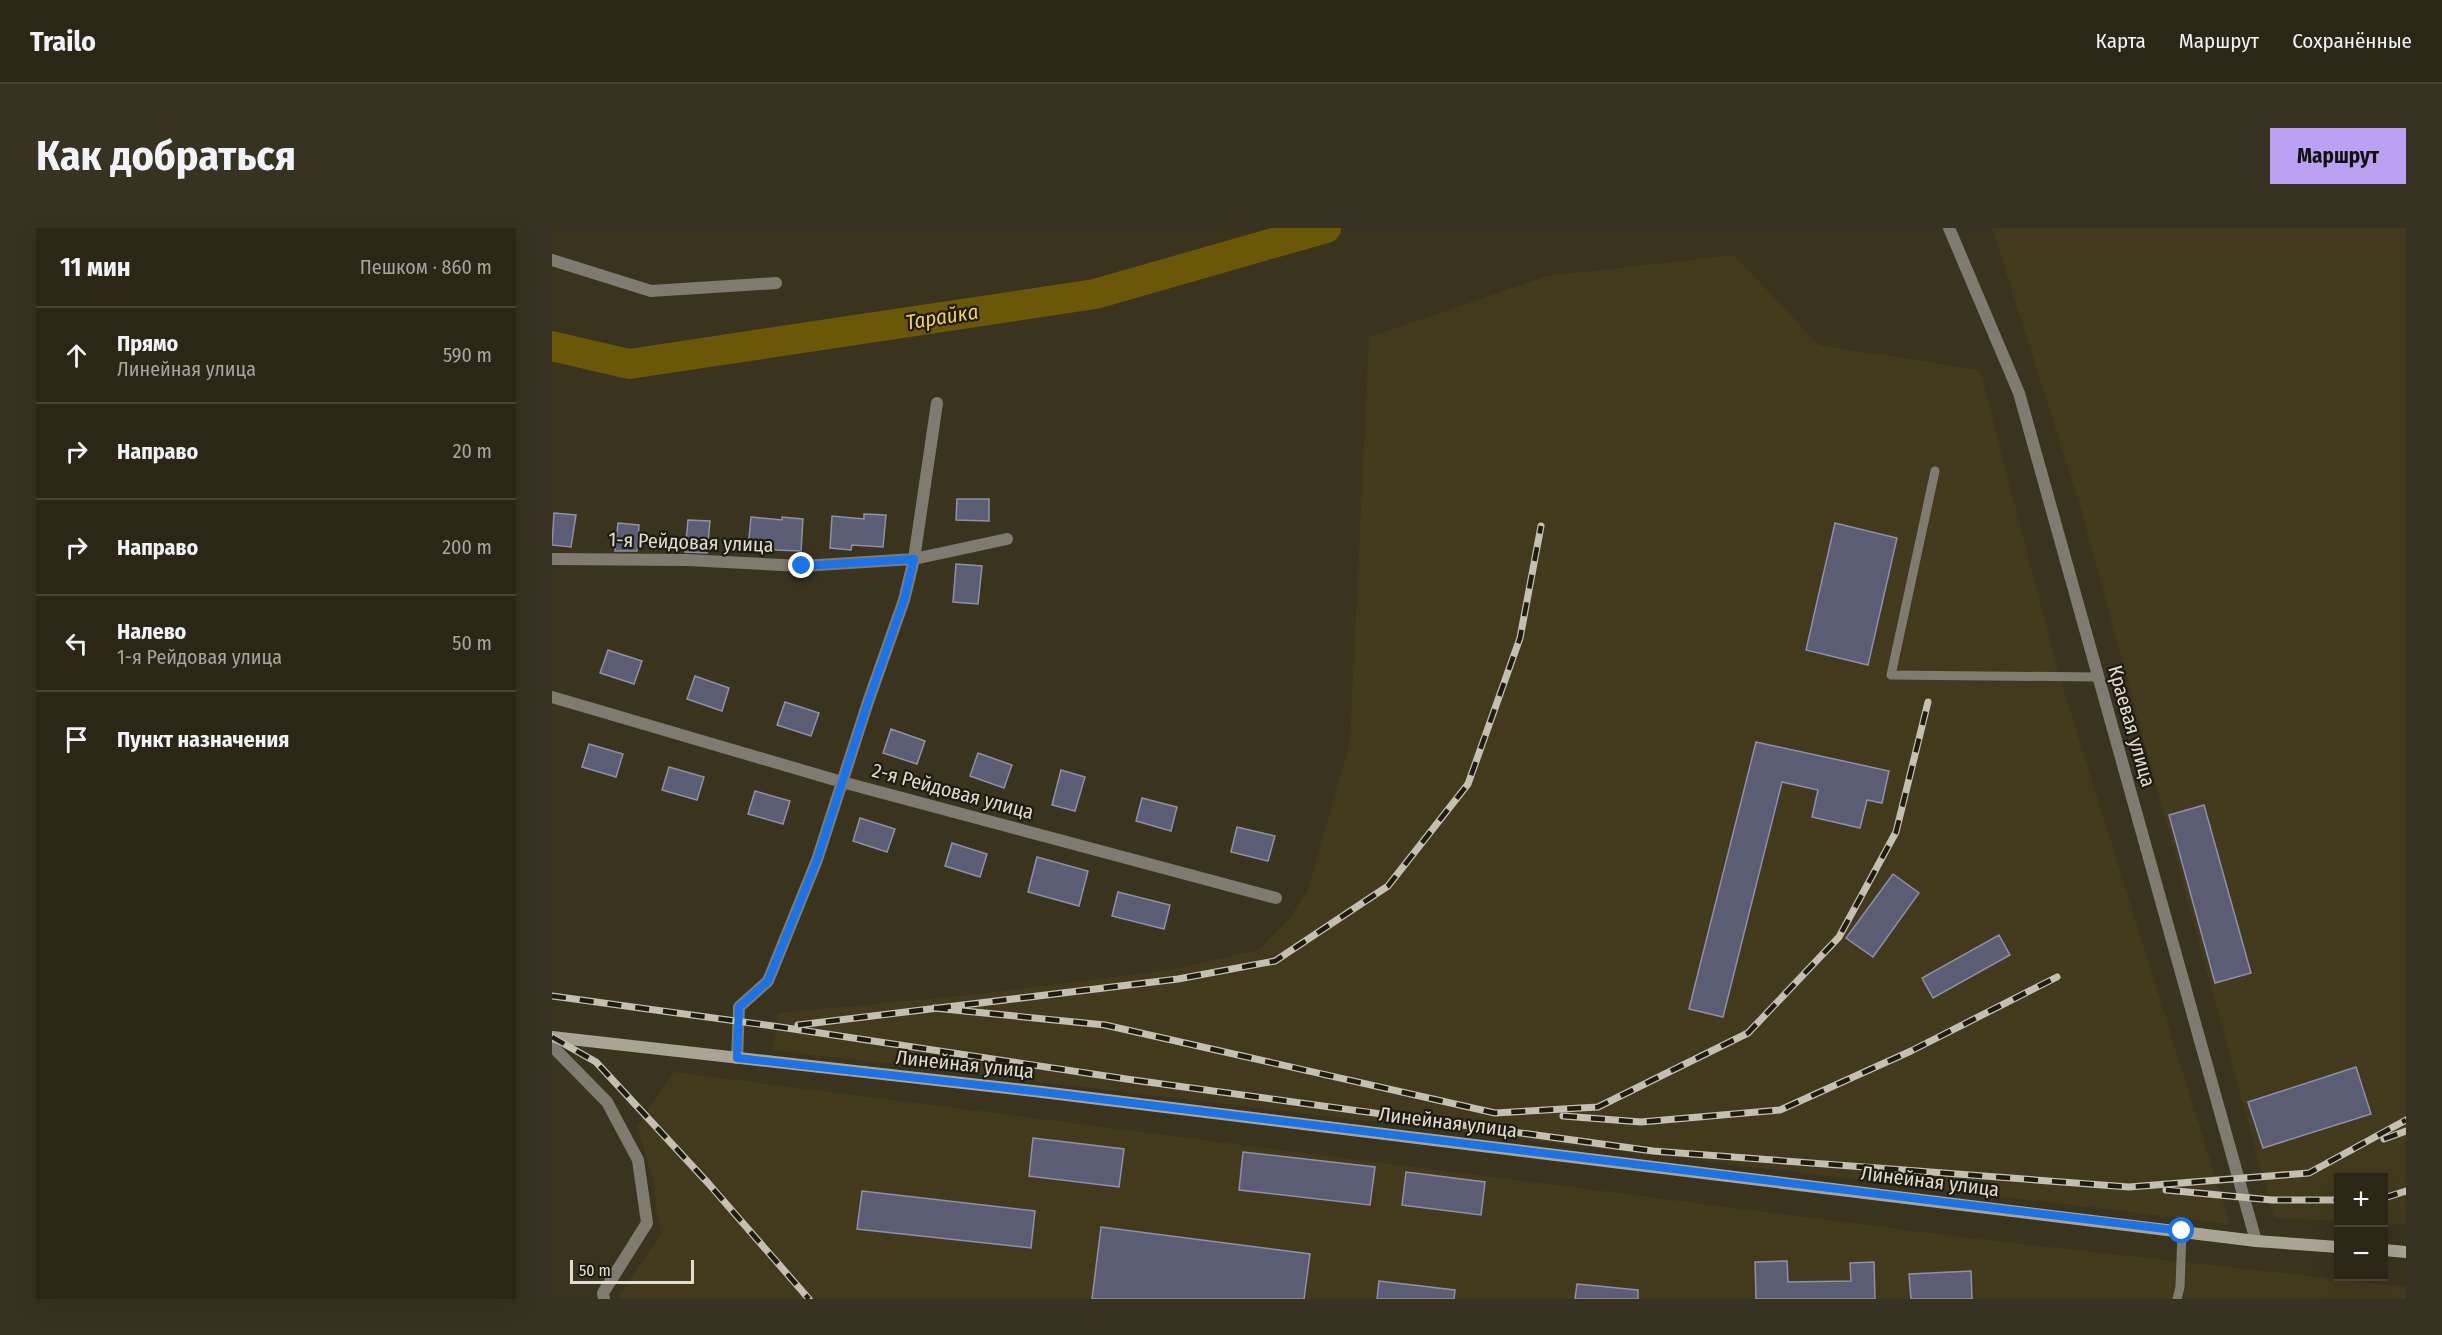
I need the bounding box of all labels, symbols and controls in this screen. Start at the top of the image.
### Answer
text: Trailo [30,25,96,58]
text: Карта [2096,28,2146,54]
text: Маршрут [2179,28,2259,54]
text: Сохранённые [2292,28,2412,54]
button: Маршрут [2270,128,2406,184]
text: Как добраться [36,131,296,181]
text: 11 мин [60,252,131,283]
text: Пешком · 860 m [360,255,492,279]
water label: Тарайка [904,298,980,336]
text: Прямо [117,330,178,357]
icon: ahead [60,339,93,372]
text: 590 m [443,343,492,367]
text: Линейная улица [117,357,256,381]
icon: right [60,435,93,468]
text: Направо [117,438,198,465]
text: 20 m [453,439,492,463]
street label: 1-я Рейдовая улица [608,527,774,557]
icon: right [60,531,93,564]
text: Направо [117,534,198,561]
text: 200 m [442,535,492,559]
route end [788,552,814,578]
text: Налево [117,618,186,645]
icon: left [60,627,93,660]
text: 50 m [452,631,492,655]
text: 1-я Рейдовая улица [117,645,282,669]
street label: Краевая улица [2103,663,2161,789]
icon: arrive [60,723,93,756]
text: Пункт назначения [117,726,289,753]
street label: 2-я Рейдовая улица [870,758,1036,824]
street label: Линейная улица [895,1045,1035,1083]
street label: Линейная улица [1378,1102,1518,1142]
street label: Линейная улица [1860,1161,2000,1201]
map controls [2334,1173,2388,1281]
button: + [2334,1173,2388,1227]
route start [2168,1217,2194,1243]
button: − [2334,1227,2388,1281]
scale bar [570,1257,694,1284]
text: 50 m [579,1261,611,1280]

